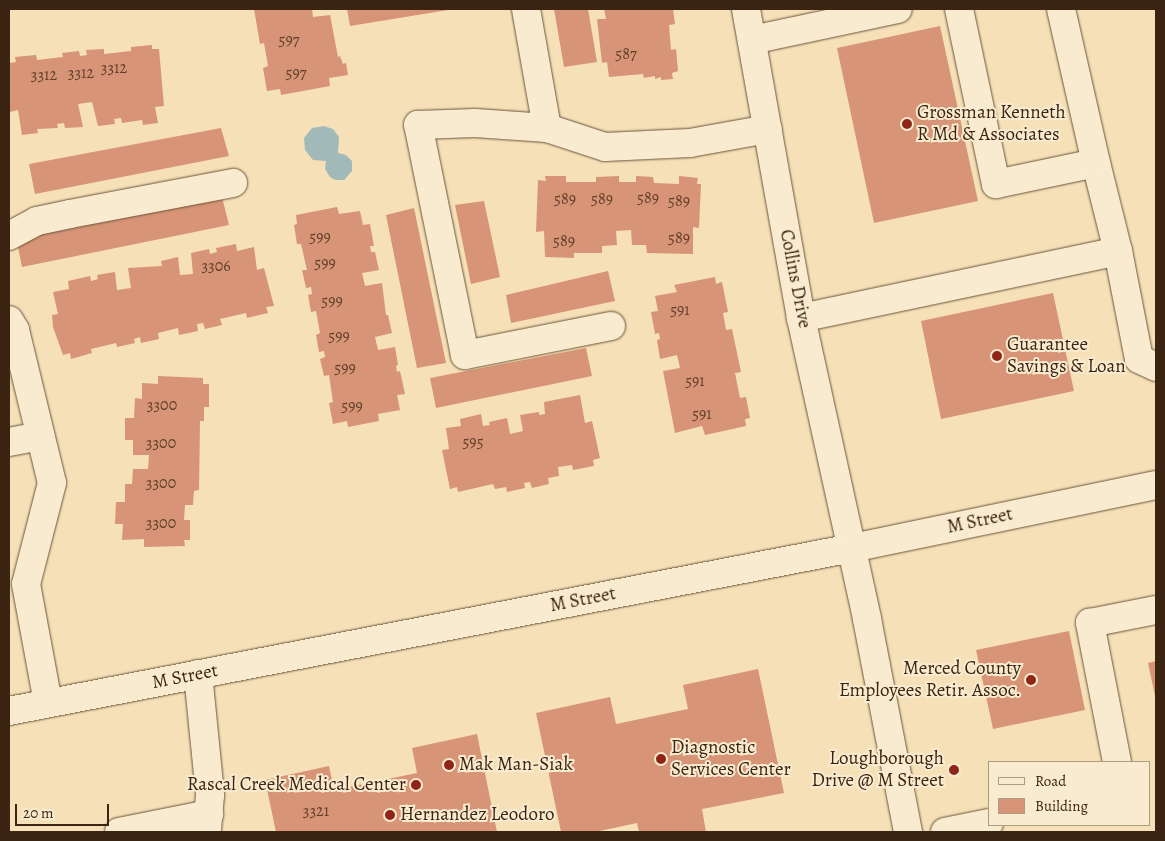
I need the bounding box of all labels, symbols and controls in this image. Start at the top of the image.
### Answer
house number: 597 [279,30,299,50]
house number: 587 [615,44,637,64]
house number: 3312 [101,58,127,78]
house number: 3312 [68,63,94,83]
house number: 597 [286,63,306,83]
house number: 3312 [31,65,57,85]
place label: Grossman Kenneth R Md & Associates [917,102,1066,146]
marker: Grossman Kenneth R Md & Associates [901,118,913,130]
house number: 589 [637,188,659,208]
house number: 589 [554,189,576,209]
house number: 589 [591,189,613,209]
house number: 589 [668,191,690,211]
house number: 599 [309,227,331,247]
house number: 589 [668,228,690,248]
street label: Collins Drive [774,228,816,330]
house number: 589 [553,231,575,251]
house number: 599 [314,253,336,273]
house number: 3306 [201,256,231,276]
house number: 599 [321,291,343,311]
house number: 591 [670,300,690,320]
house number: 599 [328,326,350,346]
place label: Guarantee Savings & Loan [1007,334,1126,378]
marker: Guarantee Savings & Loan [991,350,1003,362]
house number: 599 [334,358,356,378]
house number: 591 [685,371,705,391]
house number: 3300 [147,395,177,415]
house number: 599 [341,396,363,416]
house number: 591 [692,404,712,424]
house number: 595 [462,432,484,452]
house number: 3300 [146,433,176,453]
house number: 3300 [146,473,176,493]
street label: M Street [945,503,1015,539]
house number: 3300 [146,513,176,533]
street label: M Street [548,582,618,618]
place label: Merced County Employees Retir. Assoc. [839,658,1021,702]
street label: M Street [150,659,220,695]
marker: Merced County Employees Retir. Assoc. [1025,674,1037,686]
place label: Diagnostic Services Center [671,737,791,781]
place label: Loughborough Drive @ M Street [811,748,944,792]
marker: Diagnostic Services Center [655,753,667,765]
place label: Mak Man-Siak [459,754,573,776]
marker: Mak Man-Siak [443,759,455,771]
legend [988,761,1150,826]
marker: Loughborough Drive @ M Street [948,764,960,776]
text: Road [1035,771,1066,791]
place label: Rascal Creek Medical Center [187,774,406,796]
marker: Rascal Creek Medical Center [410,779,422,791]
scale bar [18,794,111,826]
text: Building [1035,796,1088,816]
house number: 3321 [303,801,329,821]
text: 20 m [23,803,54,823]
place label: Hernandez Leodoro [400,804,554,826]
marker: Hernandez Leodoro [384,809,396,821]

